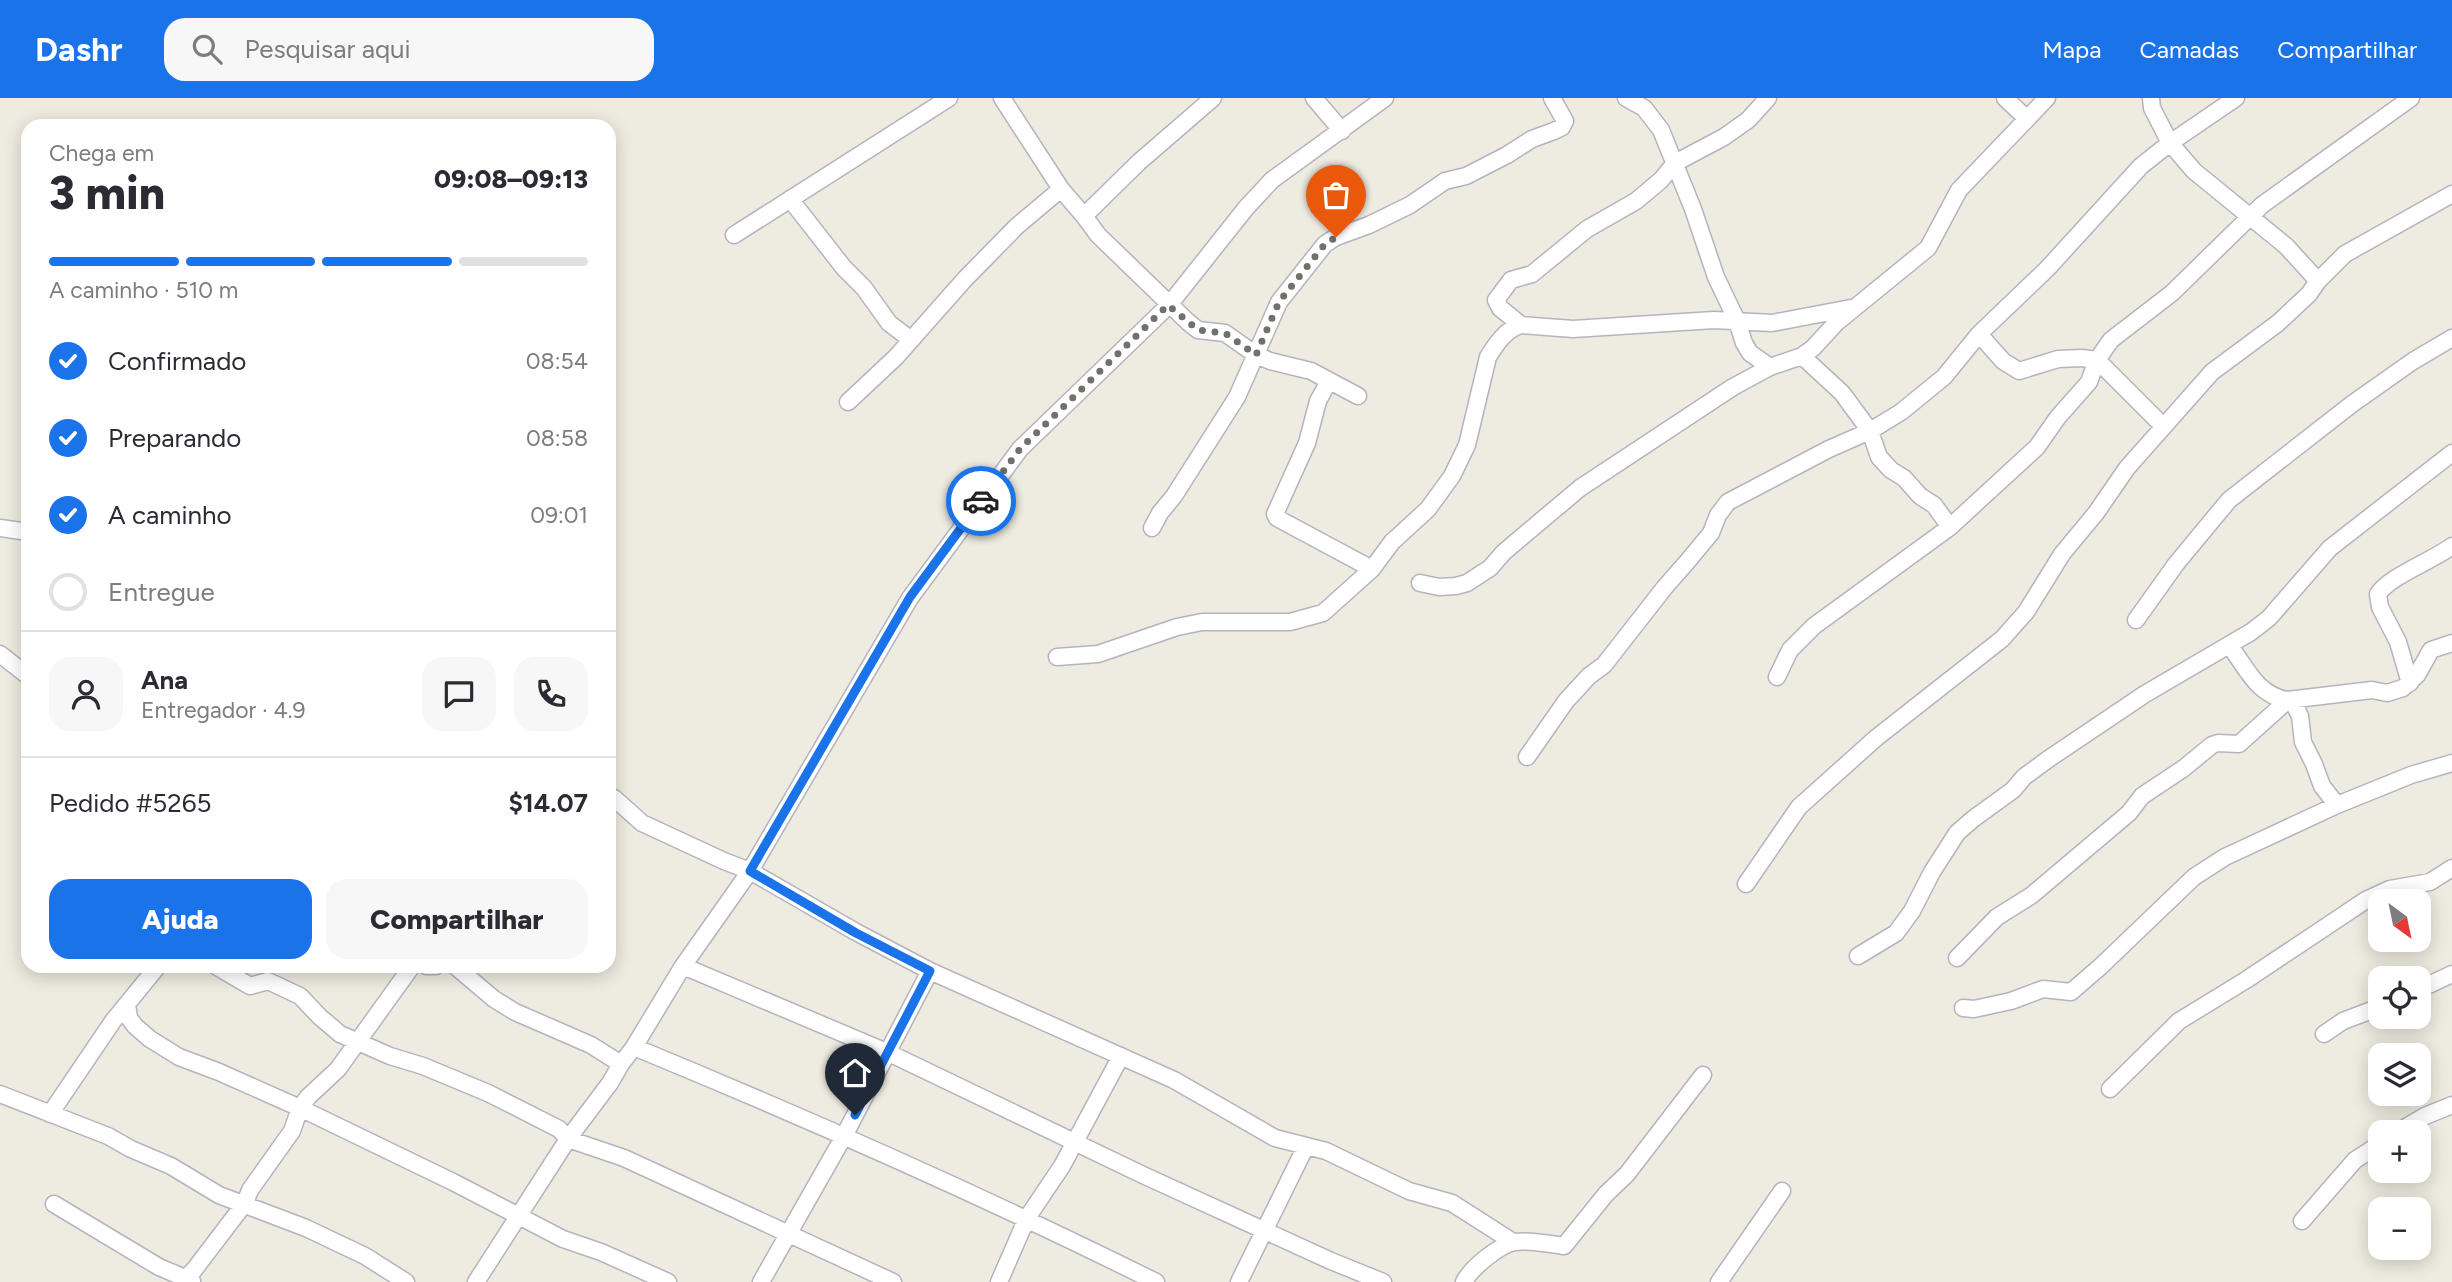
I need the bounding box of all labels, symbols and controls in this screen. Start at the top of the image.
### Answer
search box [164,18,654,81]
text: Dashr [35,30,122,69]
icon: search [188,30,226,68]
text: Pesquisar aqui [244,33,410,65]
text: Mapa [2042,35,2101,64]
text: Camadas [2139,35,2239,64]
text: Compartilhar [2277,35,2417,64]
text: Chega em [49,139,154,167]
text: 09:08–09:13 [434,163,588,195]
text: 3 min [49,165,165,221]
pin [1306,165,1366,237]
icon: bag [1317,176,1355,214]
text: A caminho · 510 m [49,276,238,304]
icon: check [49,342,87,380]
text: Confirmado [108,345,246,377]
text: 08:54 [526,347,588,375]
icon: check [49,419,87,457]
text: Preparando [108,422,241,454]
text: 08:58 [526,424,588,452]
courier [946,466,1016,536]
icon: car [962,482,1000,520]
icon: check [49,496,87,534]
text: A caminho [108,499,232,531]
text: 09:01 [530,501,588,529]
text: Entregue [108,576,215,608]
button: person [49,657,123,731]
button: chat [422,657,496,731]
button: phone [514,657,588,731]
text: Ana [141,664,188,696]
text: Entregador · 4.9 [141,696,306,724]
text: Pedido #5265 [49,787,212,819]
text: $14.07 [508,787,588,819]
button: Ajuda [49,879,312,959]
button: Compartilhar [326,879,588,959]
north arrow [2368,889,2431,952]
map controls [2368,889,2431,1260]
button: locate [2368,966,2431,1029]
pin [825,1043,885,1115]
button: layers [2368,1043,2431,1106]
icon: home [836,1054,874,1092]
button: + [2368,1120,2431,1183]
button: − [2368,1197,2431,1260]

